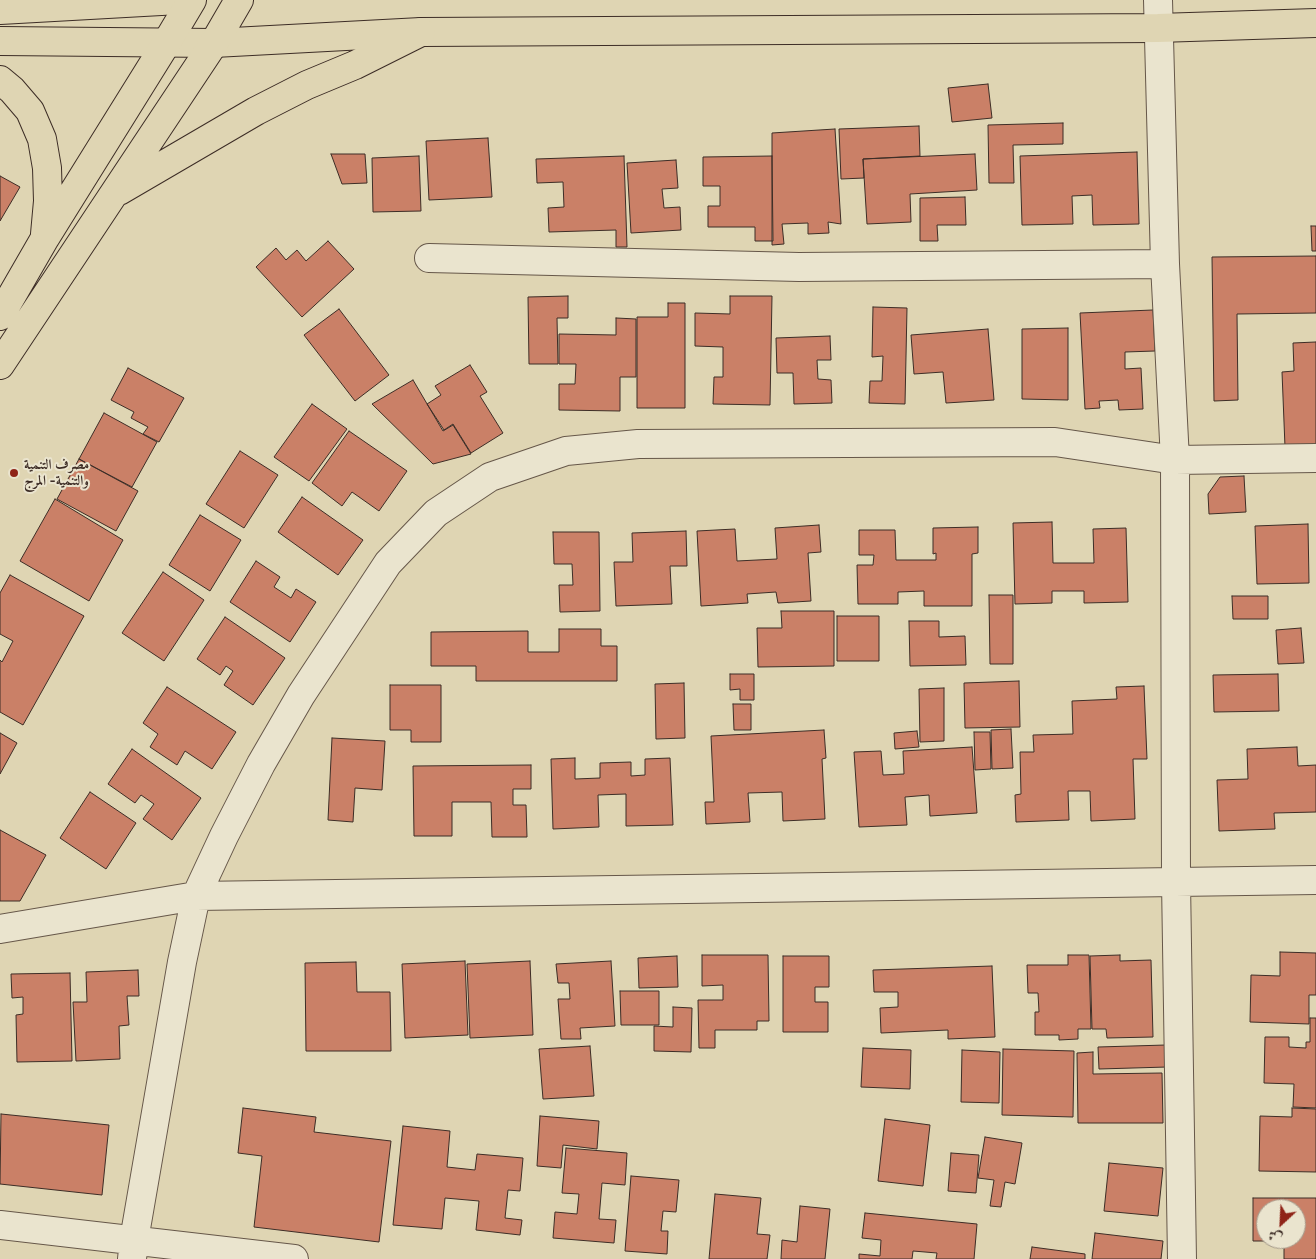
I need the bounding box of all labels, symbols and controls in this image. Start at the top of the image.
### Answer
place label: مصرف التنمية والتنمية- المرج [24,457,89,490]
marker: مصرف التنمية والتنمية- المرج [8,467,20,479]
north arrow [1256,1199,1306,1249]
text: ش [1265,1226,1285,1248]

